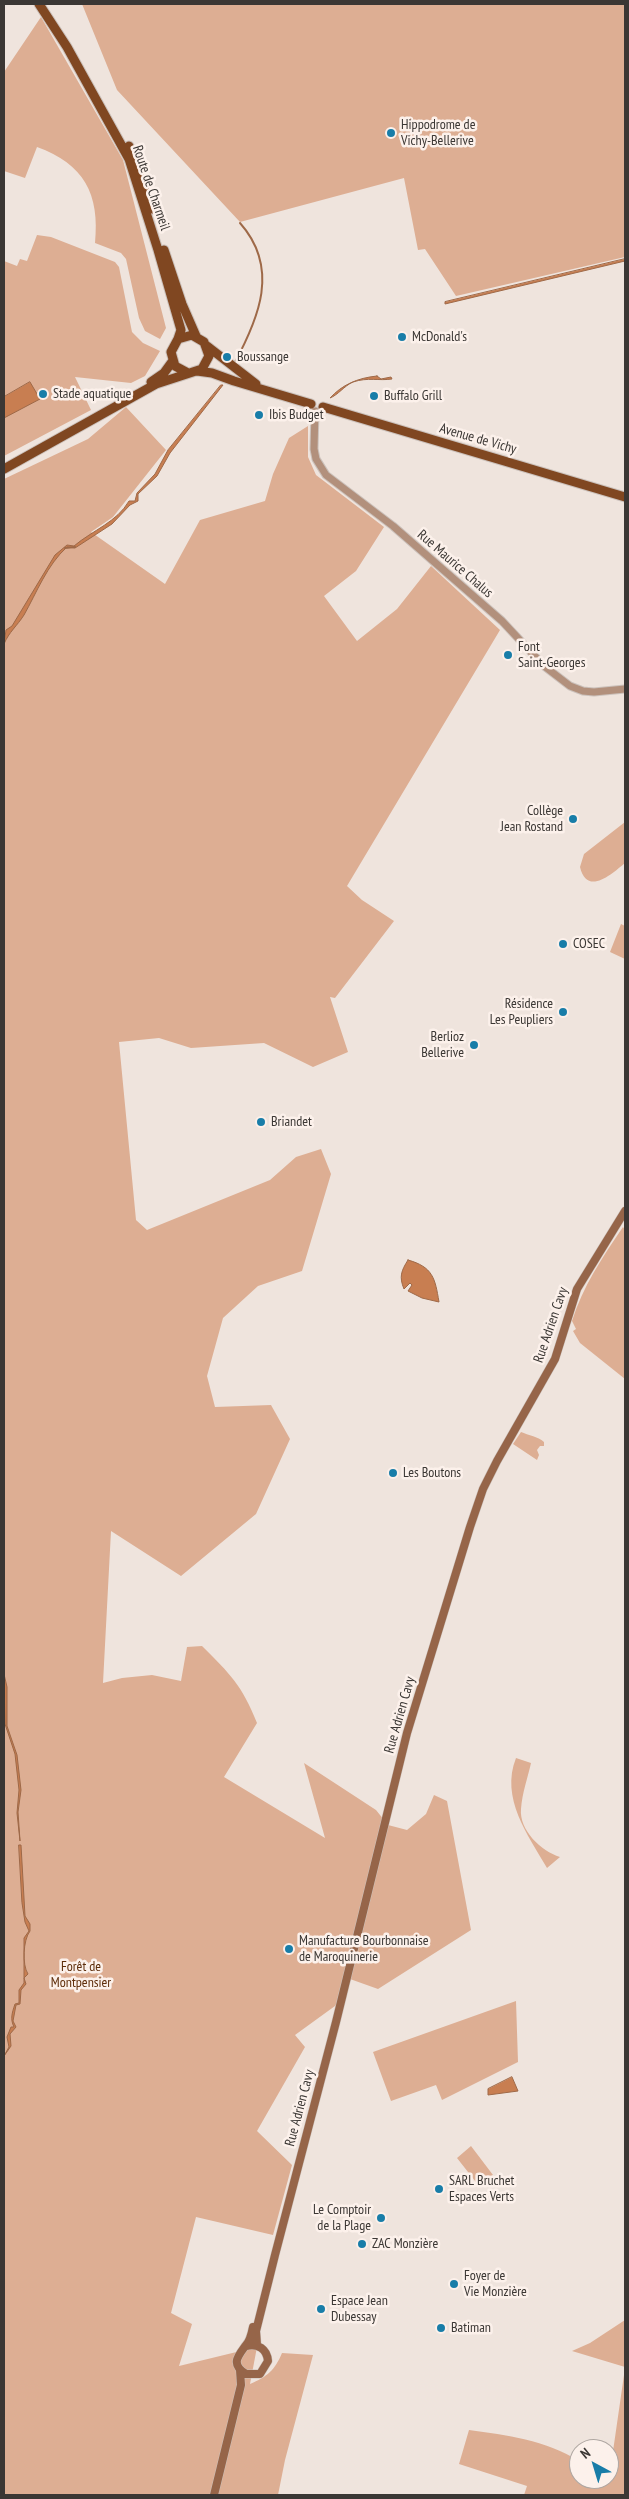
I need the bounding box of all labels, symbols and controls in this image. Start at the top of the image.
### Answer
place label: Hippodrome de Vichy-Bellerive [401,117,475,150]
marker: Hippodrome de Vichy-Bellerive [385,127,397,139]
street label: Route de Charmeil [129,143,173,233]
place label: McDonald's [412,329,467,345]
marker: McDonald's [396,331,408,343]
place label: Boussange [237,349,289,365]
marker: Boussange [221,351,233,363]
place label: Stade aquatique [53,386,131,402]
marker: Stade aquatique [37,388,49,400]
place label: Buffalo Grill [384,388,442,404]
marker: Buffalo Grill [368,390,380,402]
place label: Ibis Budget [269,407,323,423]
marker: Ibis Budget [253,409,265,421]
street label: Avenue de Vichy [438,420,518,458]
street label: Rue Maurice Chalus [414,527,496,601]
place label: Font Saint-Georges [518,639,585,672]
marker: Font Saint-Georges [502,649,514,661]
place label: Collège Jean Rostand [501,803,563,836]
marker: Collège Jean Rostand [567,813,579,825]
place label: COSEC [573,936,605,952]
marker: COSEC [557,938,569,950]
place label: Résidence Les Peupliers [490,996,553,1028]
marker: Résidence Les Peupliers [557,1006,569,1018]
place label: Berlioz Bellerive [421,1029,464,1062]
marker: Berlioz Bellerive [468,1039,480,1051]
place label: Briandet [271,1114,312,1130]
marker: Briandet [255,1116,267,1128]
street label: Rue Adrien Cavy [530,1285,572,1365]
place label: Les Boutons [403,1465,461,1481]
marker: Les Boutons [387,1467,399,1479]
street label: Rue Adrien Cavy [381,1675,419,1755]
place label: Manufacture Bourbonnaise de Maroquinerie [299,1933,429,1965]
marker: Manufacture Bourbonnaise de Maroquinerie [283,1943,295,1955]
park label: Forêt de Montpensier [51,1959,111,1991]
street label: Rue Adrien Cavy [282,2068,318,2148]
place label: SARL Bruchet Espaces Verts [449,2173,514,2206]
marker: SARL Bruchet Espaces Verts [433,2183,445,2195]
place label: Le Comptoir de la Plage [313,2202,371,2234]
marker: Le Comptoir de la Plage [375,2212,387,2224]
place label: ZAC Monzière [372,2236,438,2252]
marker: ZAC Monzière [356,2238,368,2250]
place label: Foyer de Vie Monzière [464,2268,527,2300]
marker: Foyer de Vie Monzière [448,2278,460,2290]
place label: Espace Jean Dubessay [331,2293,388,2326]
marker: Espace Jean Dubessay [315,2303,327,2315]
place label: Batiman [451,2320,491,2336]
marker: Batiman [435,2322,447,2334]
north arrow [569,2439,619,2489]
text: N [577,2444,594,2462]

